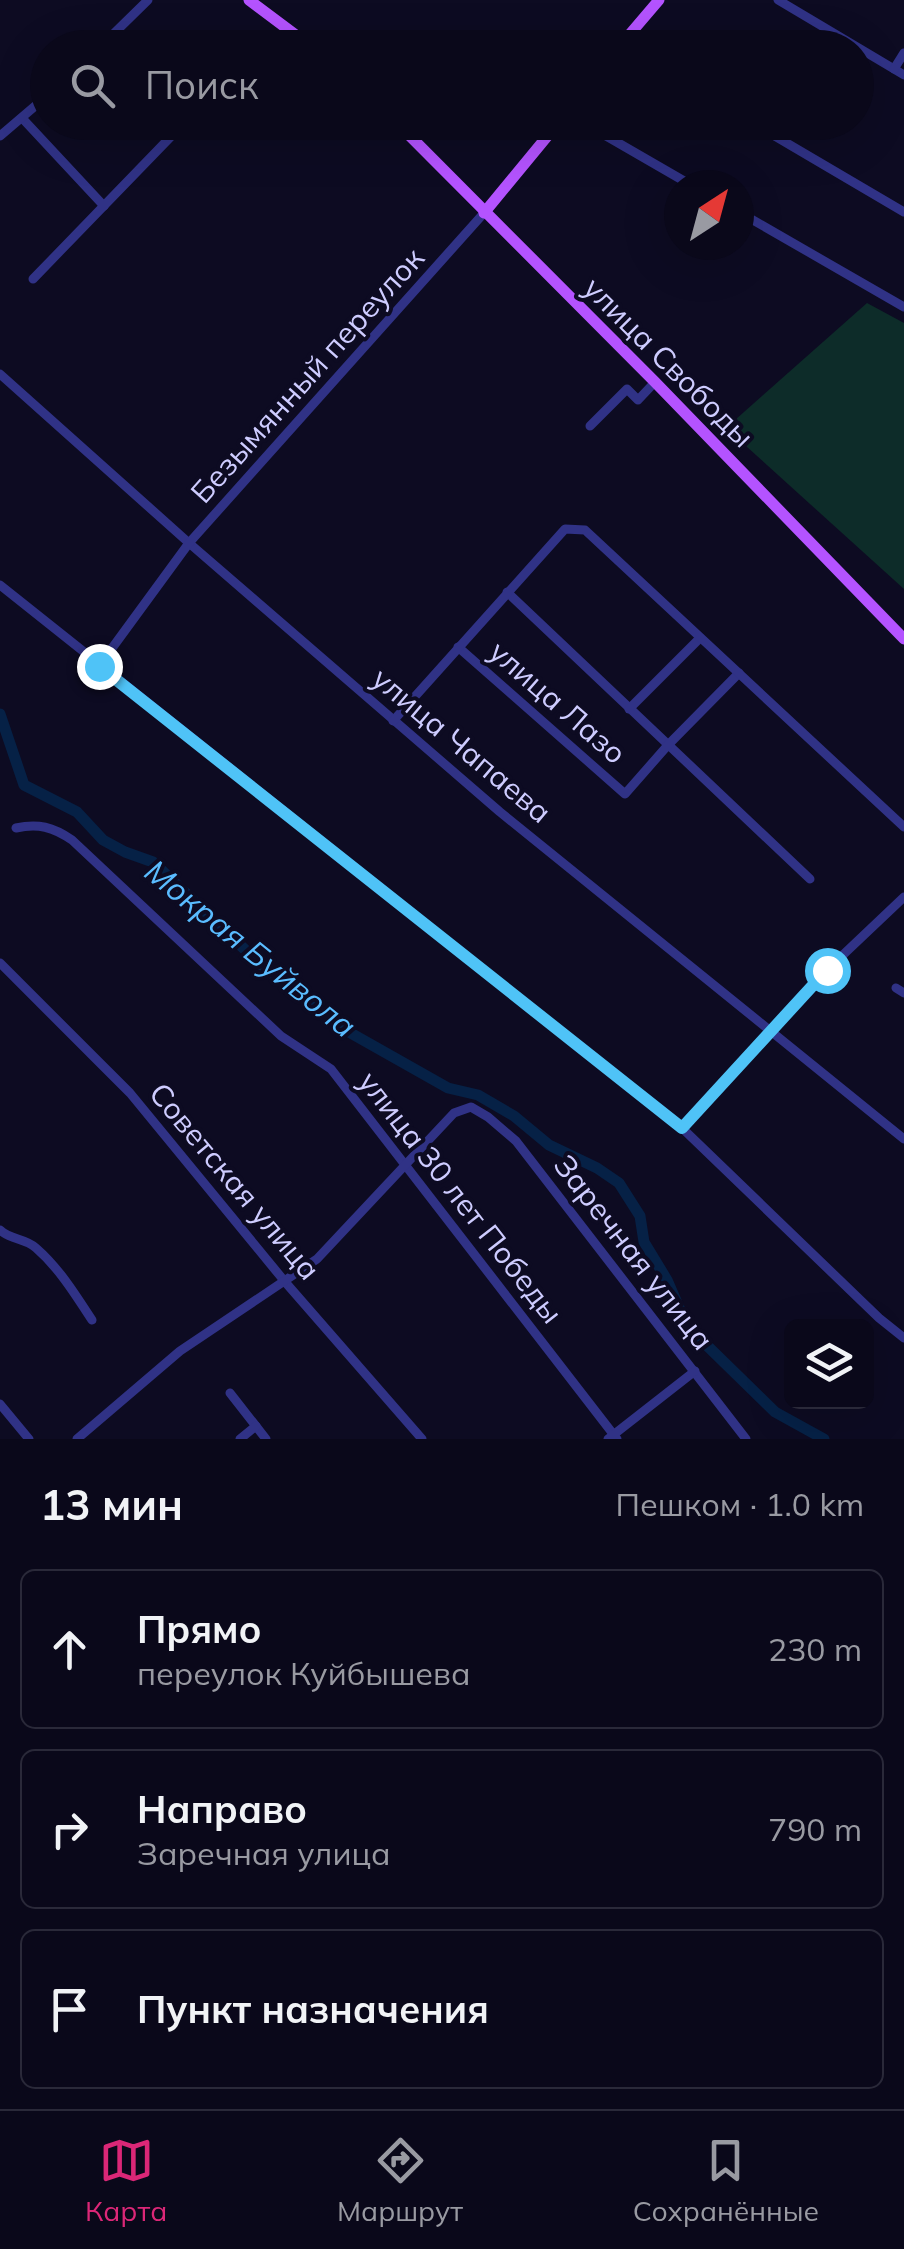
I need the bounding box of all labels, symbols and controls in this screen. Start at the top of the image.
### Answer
search box [30,30,874,140]
icon: search [65,58,120,113]
text: Поиск [145,61,258,109]
north arrow [664,170,754,260]
street label: Безымянный переулок [182,239,432,511]
street label: улица Свободы [576,269,762,455]
street label: улица Лазо [482,632,634,772]
route end [77,644,123,690]
street label: улица Чапаева [365,659,559,831]
water label: Мокрая Буйвола [137,850,365,1046]
route start [805,948,851,994]
street label: улица 30 лет Победы [351,1063,571,1331]
street label: Советская улица [141,1075,329,1287]
street label: Заречная улица [546,1147,722,1357]
map controls [784,1319,874,1409]
button: layers [784,1319,874,1409]
text: 13 мин [40,1478,183,1531]
text: Пешком · 1.0 km [616,1484,864,1524]
text: Прямо [137,1605,262,1653]
icon: ahead [42,1622,97,1677]
text: 230 m [768,1629,862,1669]
text: переулок Куйбышева [137,1653,470,1693]
text: Направо [137,1785,307,1833]
icon: right [42,1802,97,1857]
text: 790 m [768,1809,862,1849]
text: Заречная улица [137,1833,391,1873]
icon: arrive [42,1982,97,2037]
text: Пункт назначения [137,1985,489,2033]
tab: Карта [85,2133,167,2228]
tab: Маршрут [337,2133,463,2228]
tab: Сохранённые [633,2133,819,2228]

